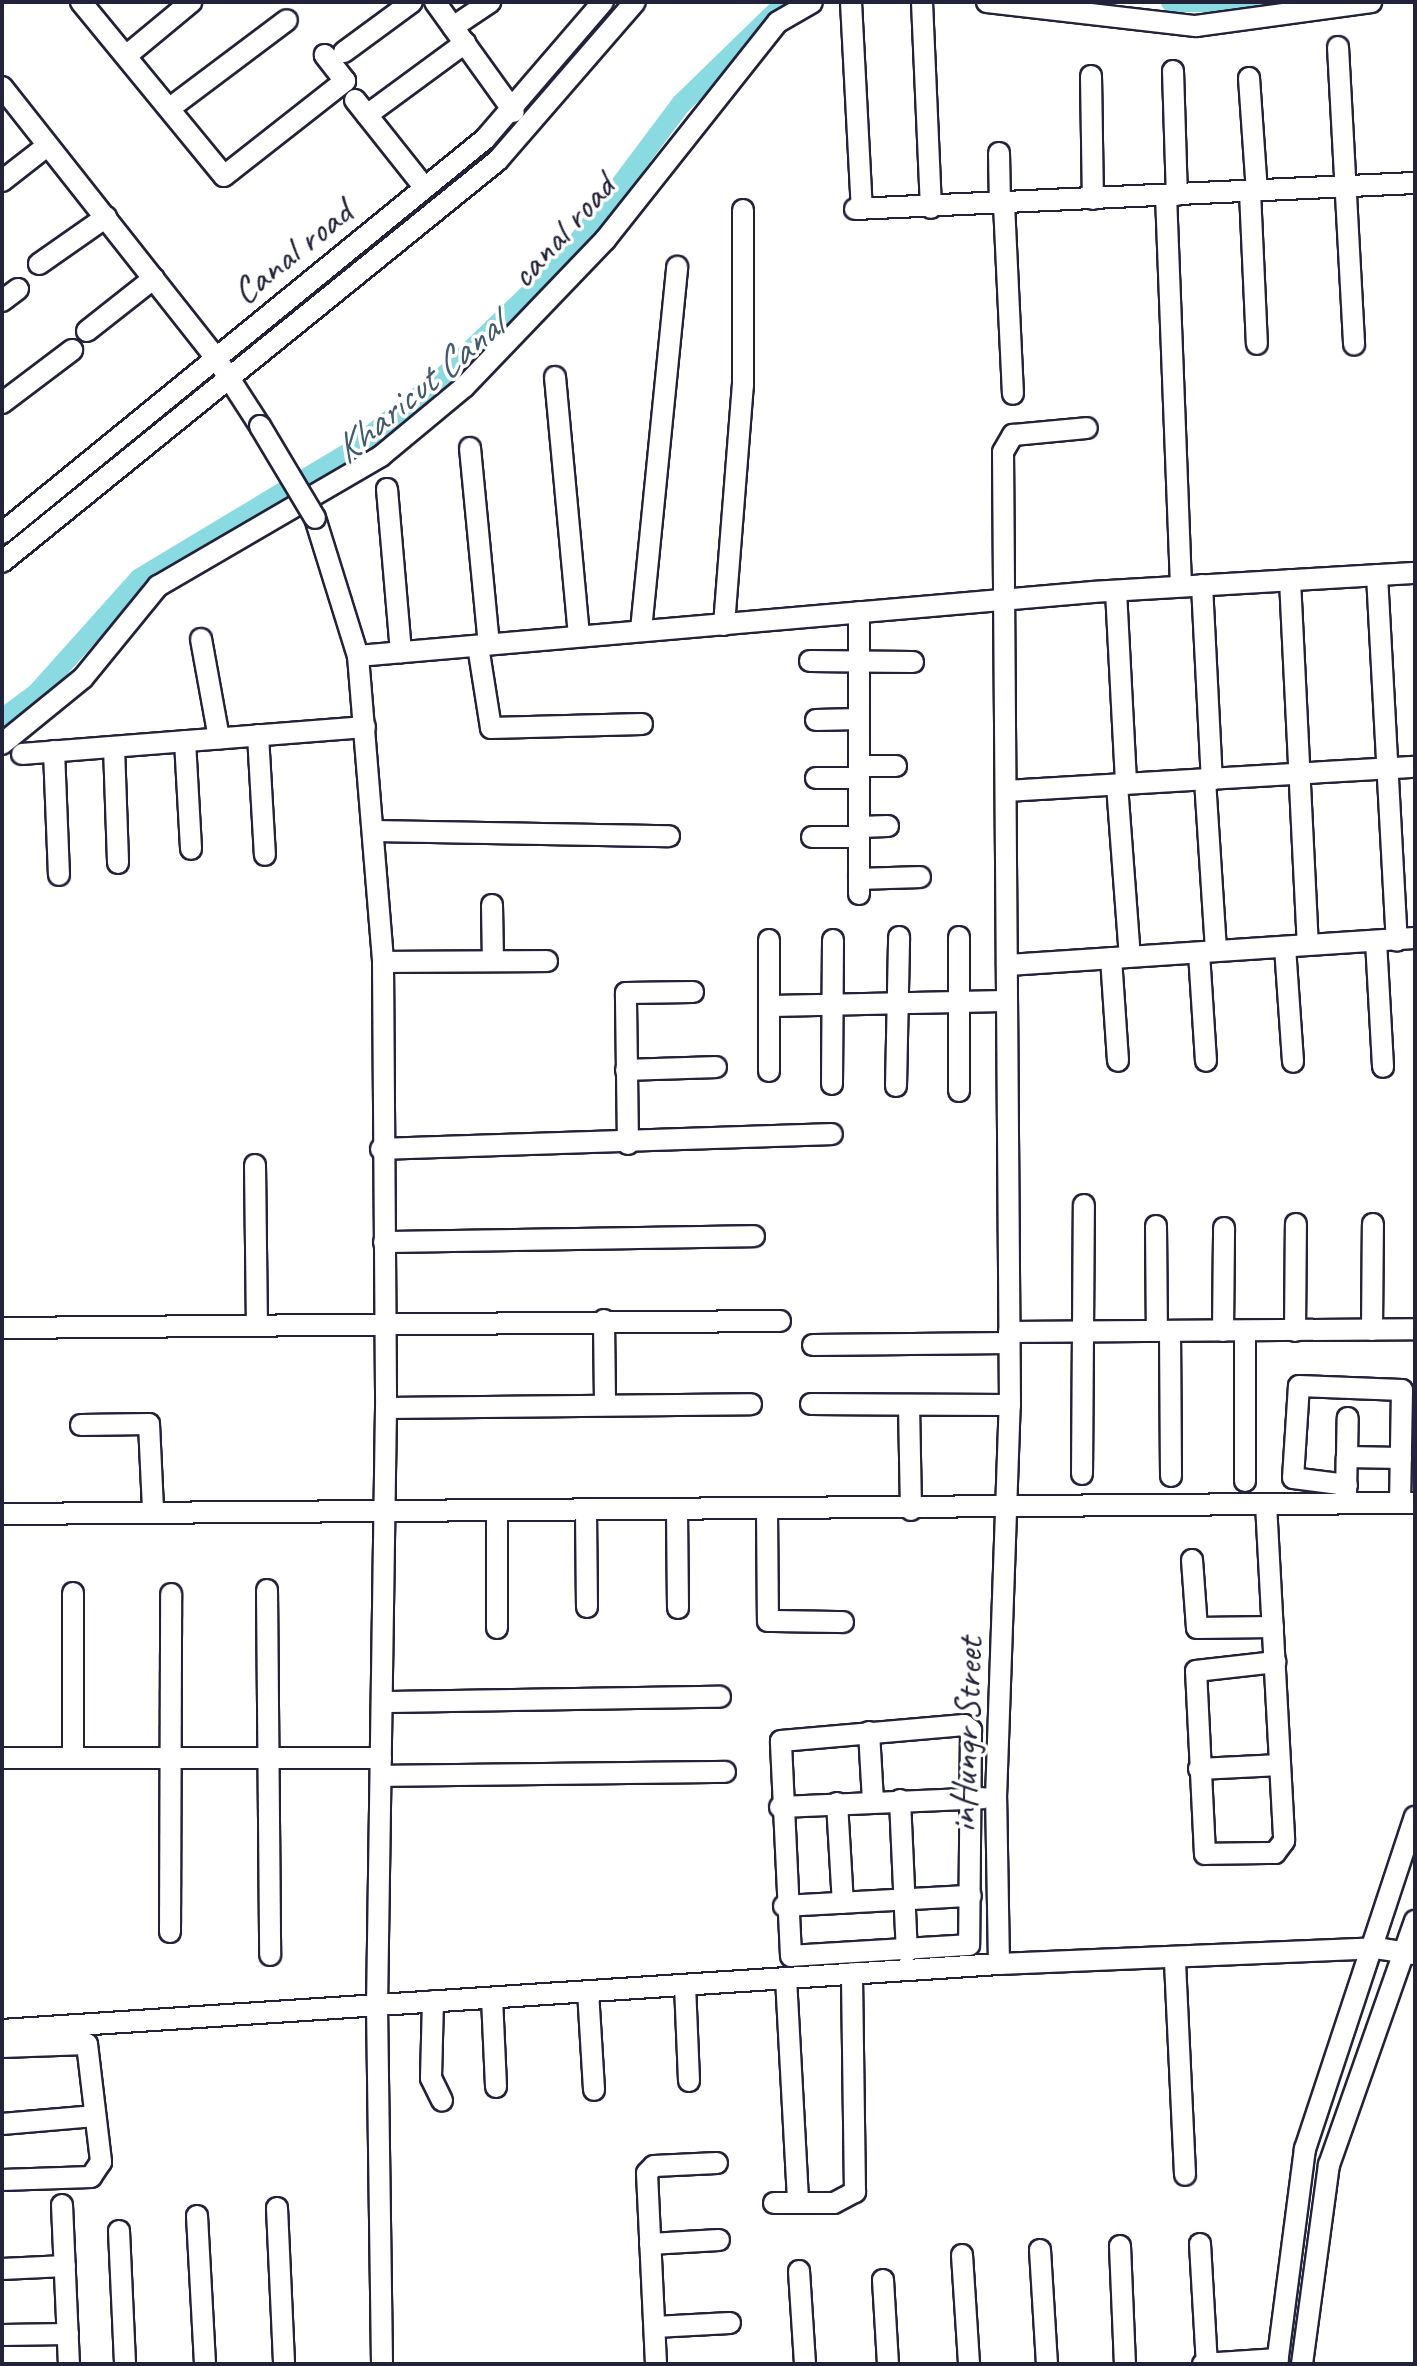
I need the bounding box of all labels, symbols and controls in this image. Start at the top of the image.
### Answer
street label: canal road [500,165,624,297]
street label: Canal road [223,190,361,314]
water label: Kharicut Canal [323,303,513,473]
street label: inHungr Street [940,1636,992,1834]

